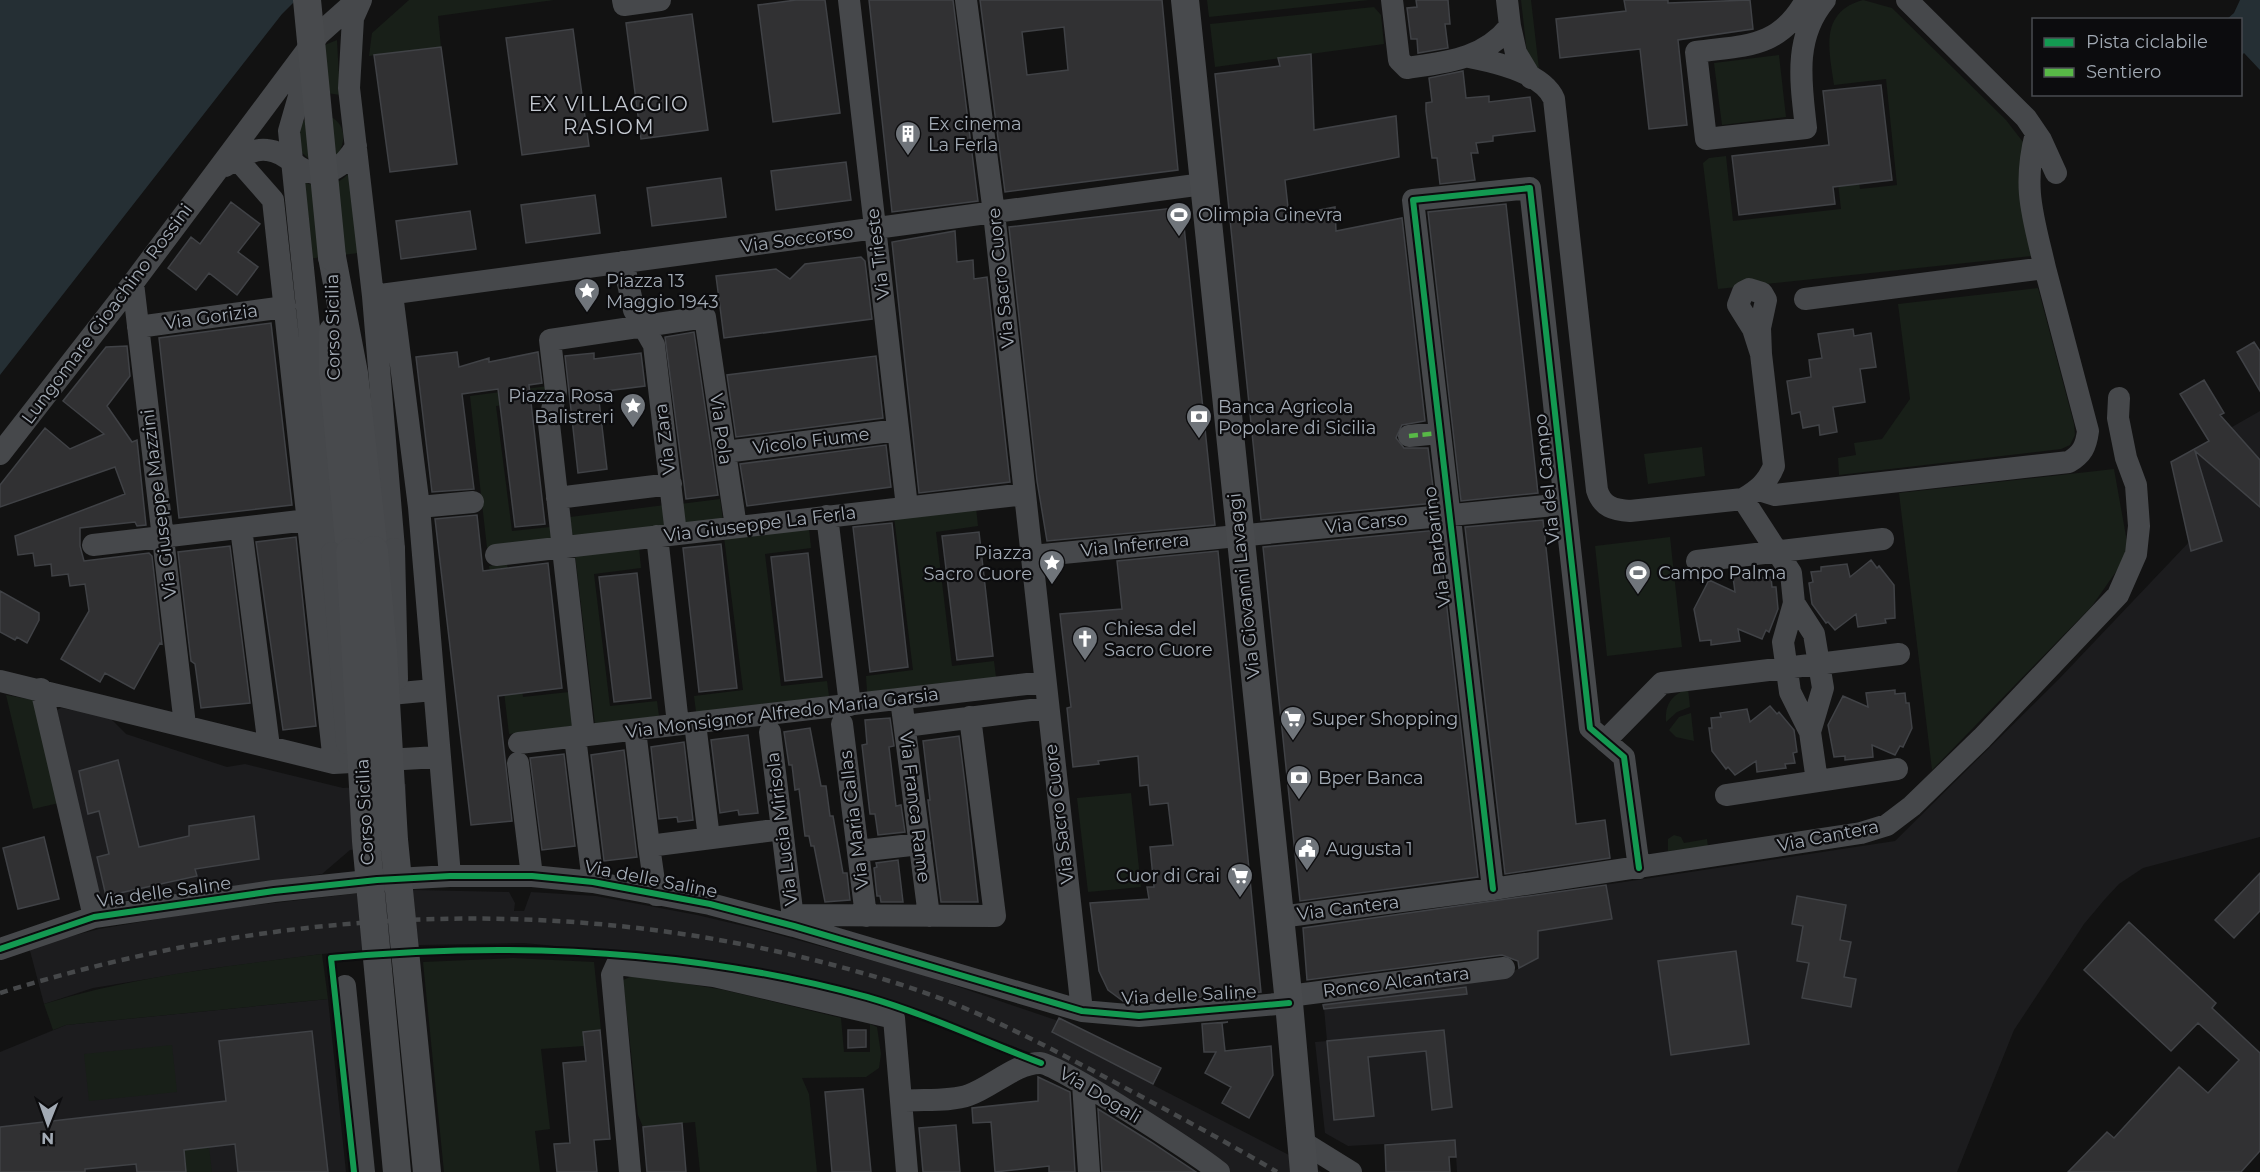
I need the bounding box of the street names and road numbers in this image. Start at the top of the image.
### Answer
street label: Lungomare Gioachino Rossini [17,200,197,428]
street label: Via Trieste [861,207,895,301]
street label: Via Sacro Cuore [983,207,1019,349]
street label: Via Soccorso [739,220,855,258]
street label: Corso Sicilia [321,273,345,381]
street label: Via Gorizia [163,300,259,334]
street label: Via Pola [705,392,737,466]
street label: Via Zara [650,402,680,476]
street label: Via Giuseppe Mazzini [136,408,182,600]
street label: Via del Campo [1529,413,1565,545]
street label: Vicolo Fiume [751,423,871,459]
street label: Via Barbarino [1419,485,1455,609]
street label: Via Giovanni Lavaggi [1223,492,1265,680]
street label: Via Giuseppe La Ferla [663,501,857,547]
street label: Via Carso [1324,508,1408,538]
street label: Via Inferrera [1080,528,1190,562]
street label: Via Monsignor Alfredo Maria Garsia [624,683,940,743]
street label: Via Franca Rame [895,730,935,884]
street label: Via Sacro Cuore [1039,743,1079,885]
street label: Via Maria Callas [835,749,873,891]
street label: Via Lucia Mirisola [762,751,802,907]
street label: Corso Sicilia [351,758,379,866]
street label: Via Cantera [1775,815,1881,857]
street label: Via delle Saline [583,855,720,903]
street label: Via delle Saline [96,872,233,912]
street label: Via Cantera [1296,891,1400,925]
street label: Ronco Alcantara [1321,962,1471,1002]
street label: Via delle Saline [1121,980,1257,1010]
street label: Via Dogali [1055,1062,1145,1128]

